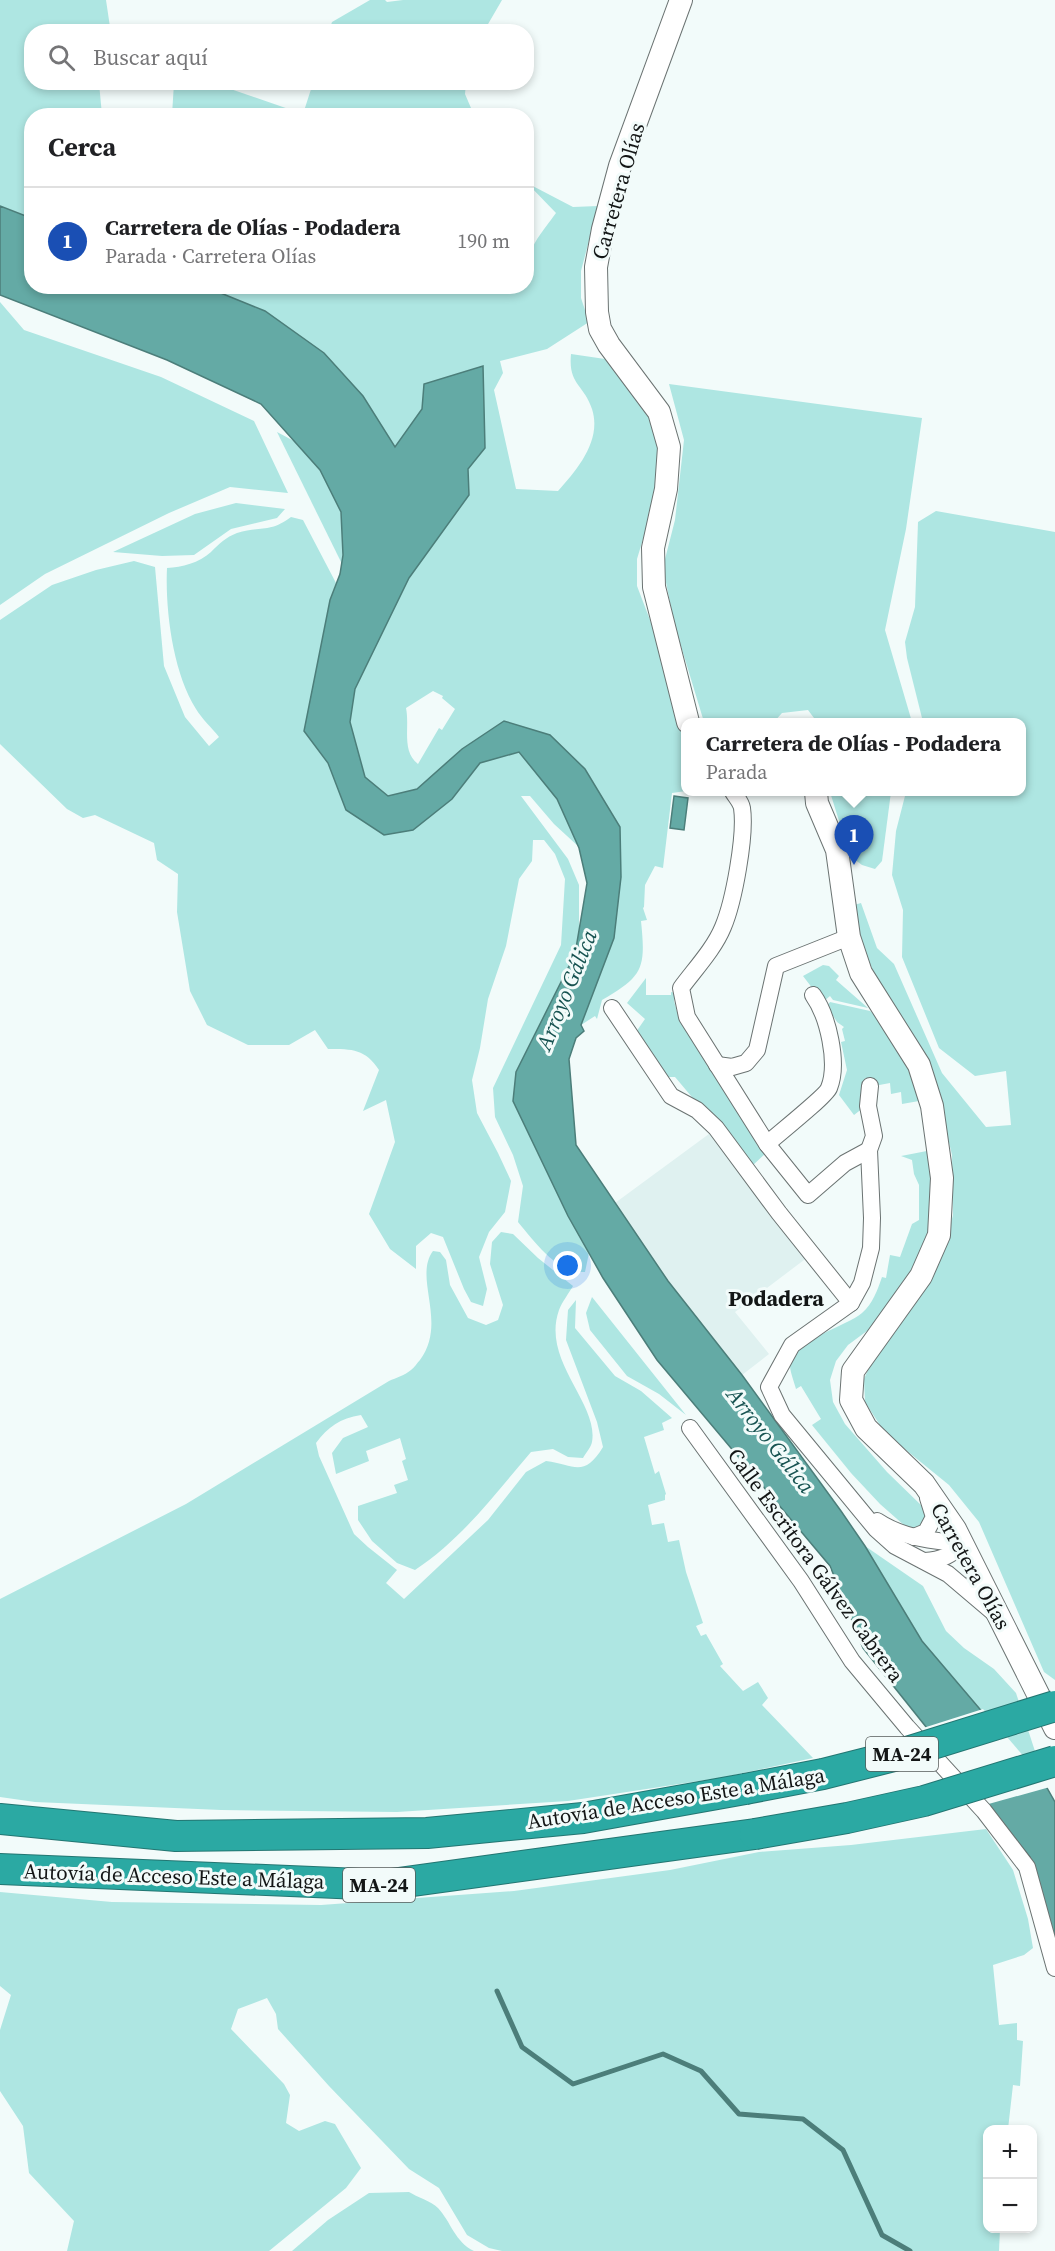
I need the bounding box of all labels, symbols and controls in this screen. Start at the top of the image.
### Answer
search box [24,24,534,90]
icon: search [45,41,78,74]
text: Buscar aquí [93,42,208,72]
street label: Carretera Olías [585,119,651,263]
text: Cerca [48,129,116,165]
text: Carretera de Olías - Podadera [105,212,400,242]
text: 1 [62,227,73,255]
text: 190 m [457,227,510,255]
text: Parada · Carretera Olías [105,242,316,270]
popup [681,718,1026,796]
text: Carretera de Olías - Podadera [706,728,1001,758]
text: Parada [706,758,767,786]
pin: 1 [834,816,874,865]
water label: Arroyo Gálica [527,925,604,1057]
your location [553,1251,582,1280]
district label: Podadera [728,1283,824,1313]
water label: Arroyo Gálica [719,1379,822,1500]
street label: Calle Escritora Gálvez Cabrera [721,1442,911,1688]
street label: Carretera Olías [924,1497,1018,1635]
road number: MA-24 [866,1737,938,1771]
street label: Autovía de Acceso Este a Málaga [525,1760,827,1836]
street label: Autovía de Acceso Este a Málaga [23,1856,325,1896]
road number: MA-24 [343,1868,415,1902]
map controls [983,2125,1037,2233]
button: + [983,2125,1037,2179]
button: − [983,2179,1037,2233]

